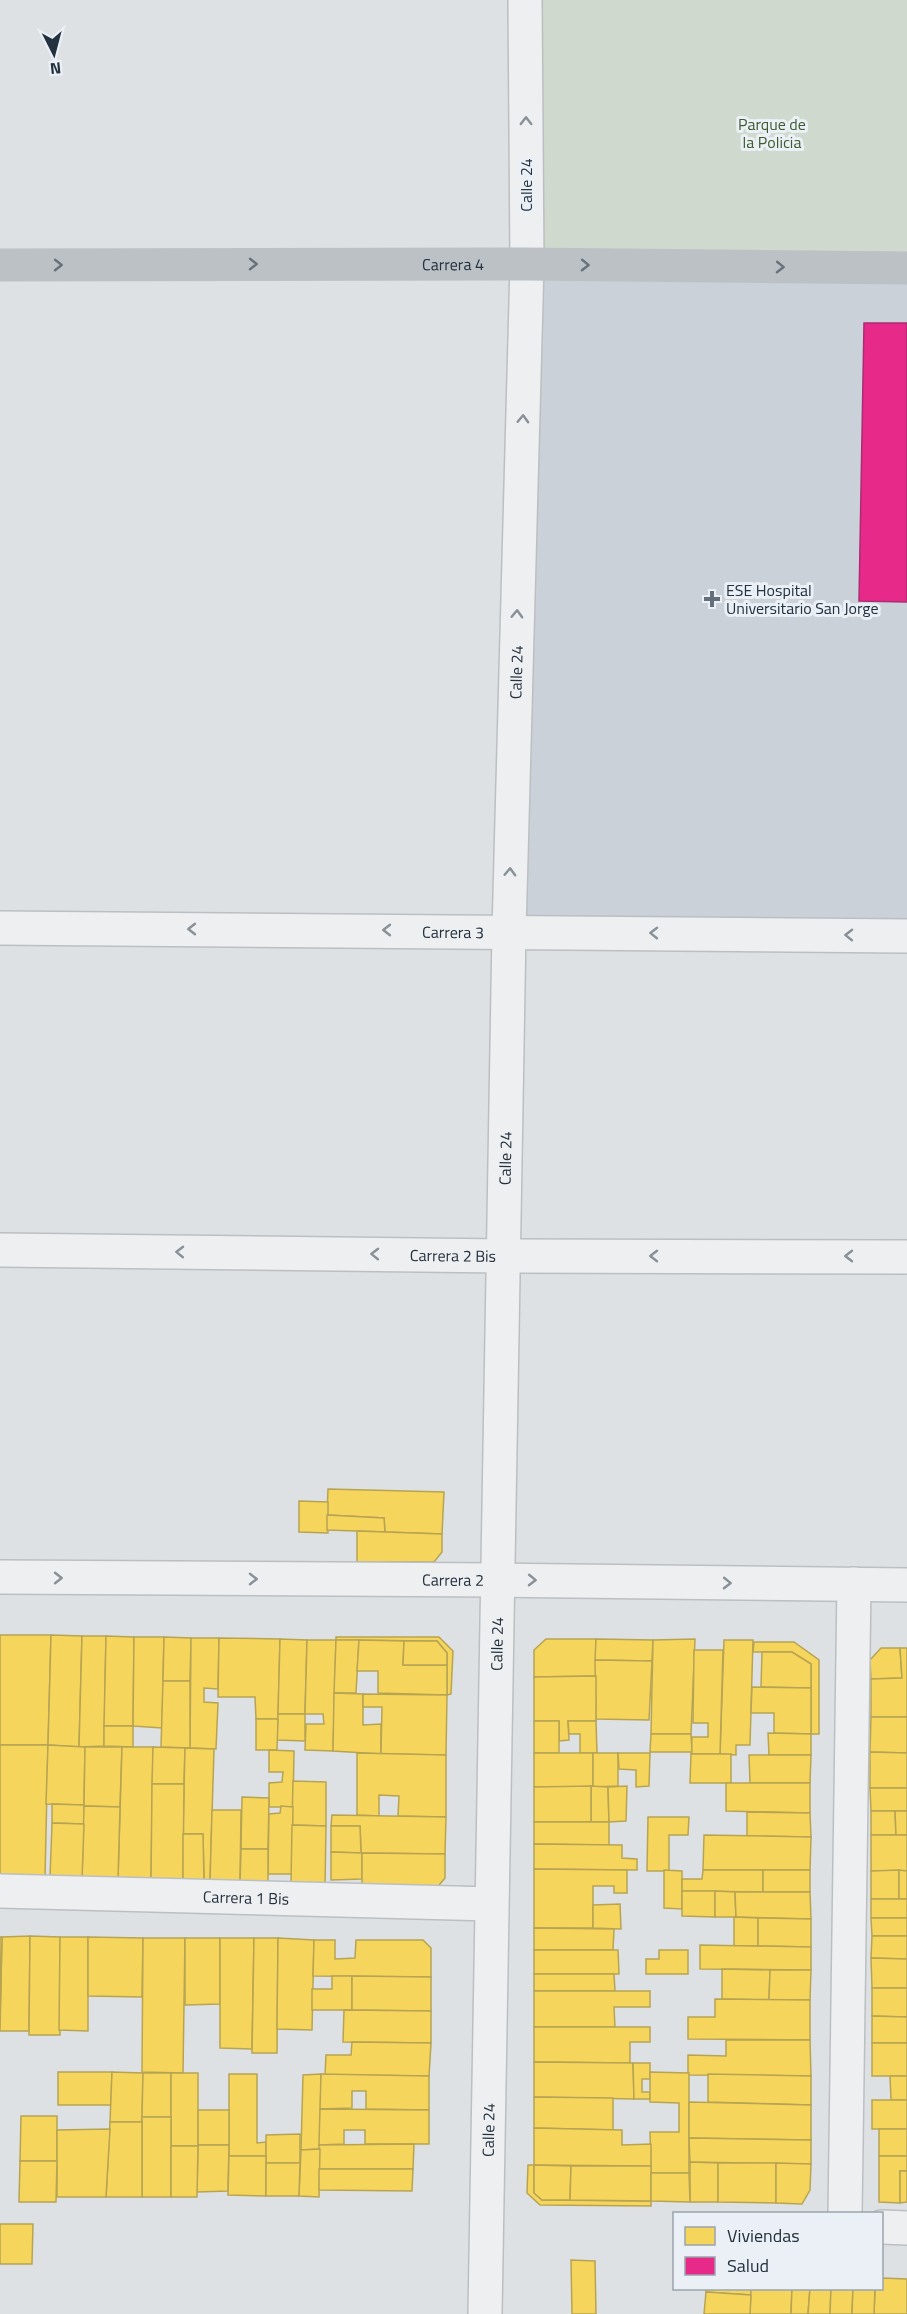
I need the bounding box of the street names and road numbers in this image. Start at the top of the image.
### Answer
street label: Calle 24 [514,158,538,212]
street label: Carrera 4 [422,252,484,276]
street label: Calle 24 [503,645,529,699]
street label: Carrera 3 [422,920,484,944]
street label: Calle 24 [493,1131,518,1185]
street label: Carrera 2 Bis [410,1243,496,1268]
street label: Carrera 2 [422,1568,484,1592]
street label: Calle 24 [484,1617,509,1671]
street label: Carrera 1 Bis [203,1884,289,1911]
street label: Calle 24 [476,2103,501,2157]

